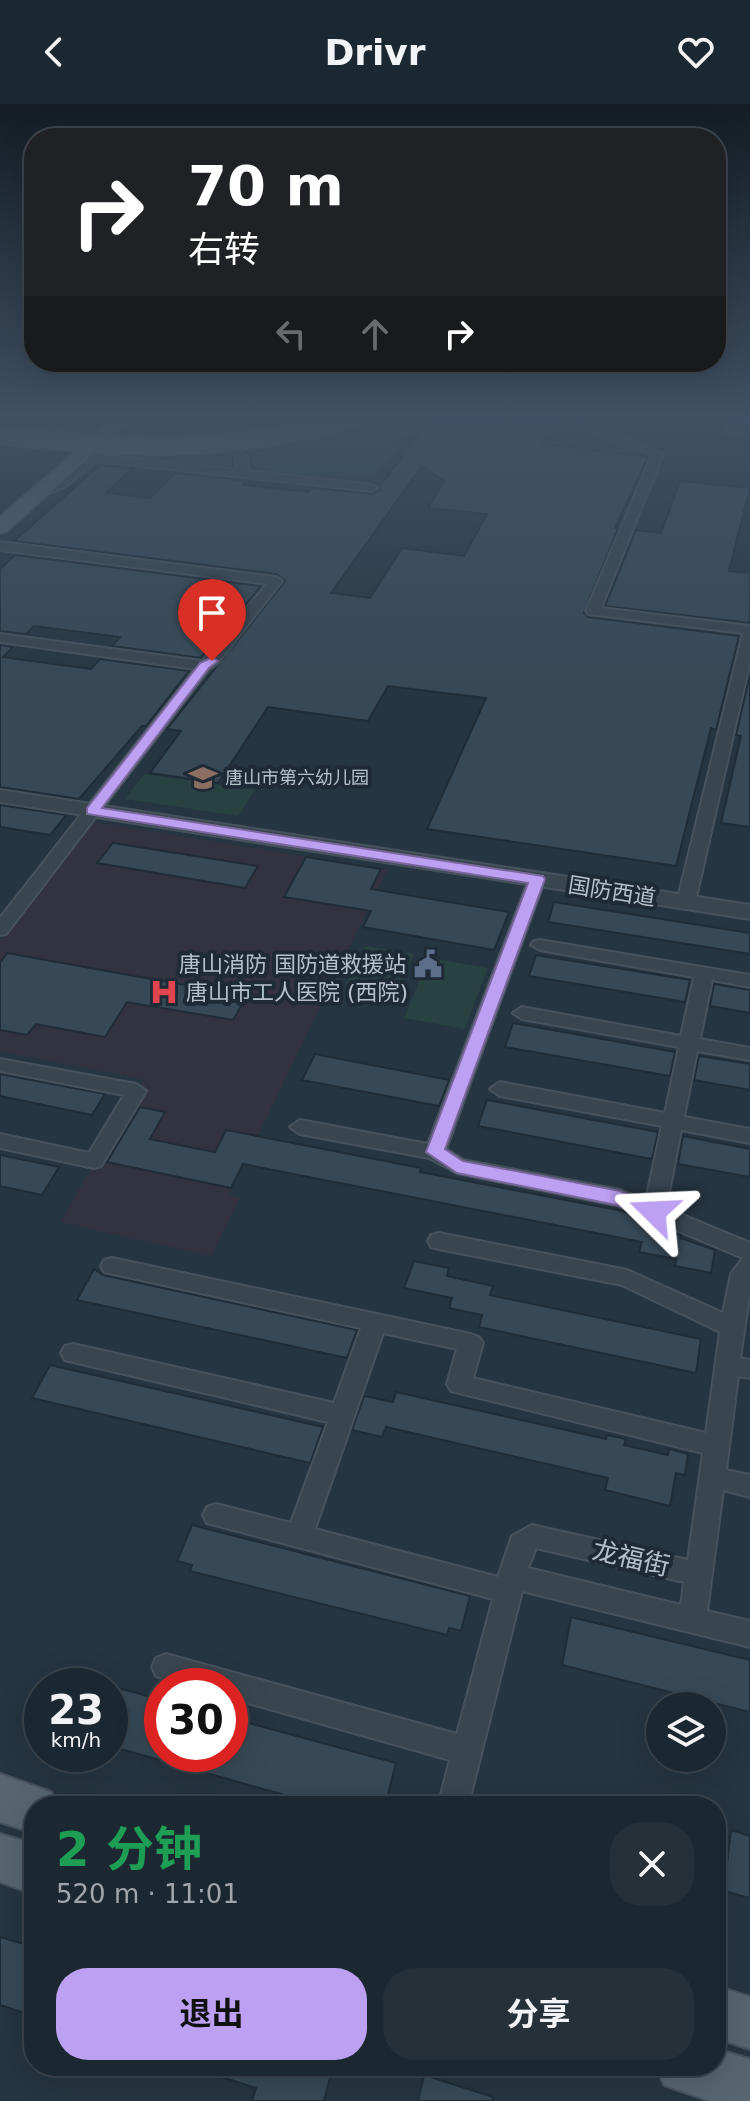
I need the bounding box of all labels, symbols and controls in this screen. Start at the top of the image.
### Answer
icon: back [32,30,76,74]
icon: heart [674,30,718,74]
text: Drivr [324,32,426,73]
text: 70 m [188,153,344,218]
icon: right [56,160,160,264]
text: 右转 [188,229,260,270]
icon: left [269,312,313,356]
icon: ahead [353,312,397,356]
icon: right [437,312,481,356]
pin [178,579,246,661]
icon: arrive [190,591,234,635]
school or university icon: 唐山市第六幼儿园 [188,763,218,793]
place label: 唐山市第六幼儿园 [225,767,369,788]
street label: 国防西道 [567,872,657,911]
public building icon: 唐山消防 国防道救援站 [413,949,443,979]
place label: 唐山消防 国防道救援站 [179,952,406,977]
hospital icon: 唐山市工人医院 (西院) [149,977,179,1007]
place label: 唐山市工人医院 (西院) [186,980,408,1005]
position arrow [612,1170,696,1254]
street label: 龙福街 [590,1535,672,1581]
speed limit sign: 30 [144,1668,248,1772]
text: 23 [48,1687,104,1733]
map controls [646,1692,726,1772]
button: layers [646,1692,726,1772]
text: km/h [51,1728,101,1752]
text: 2 分钟 [56,1821,202,1877]
button: close [610,1822,694,1906]
text: 520 m · 11:01 [56,1879,239,1909]
button: 退出 [56,1968,367,2060]
button: 分享 [383,1968,694,2060]

